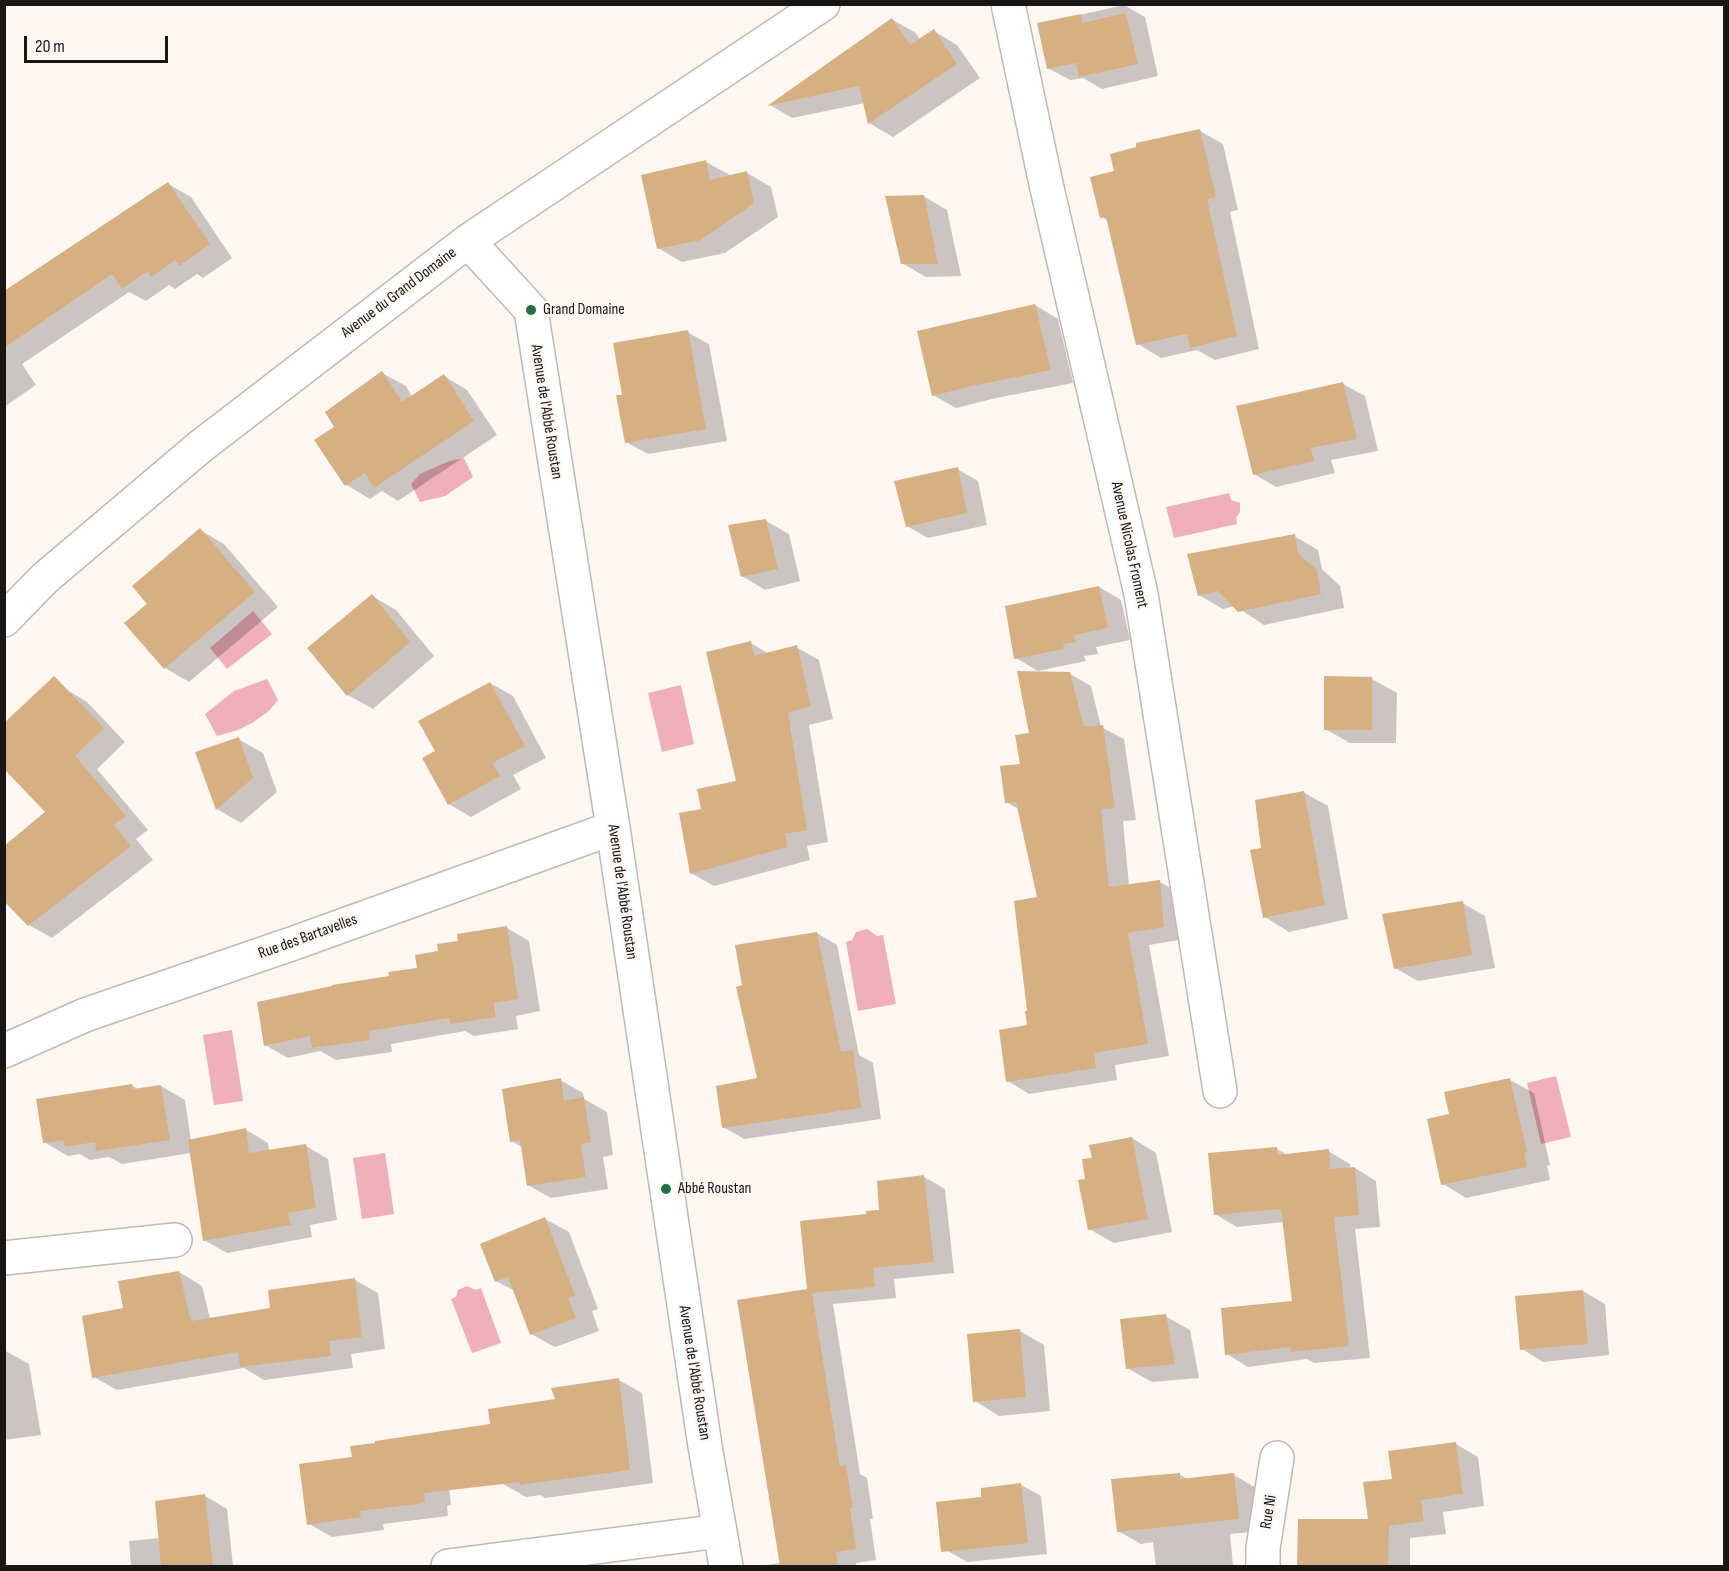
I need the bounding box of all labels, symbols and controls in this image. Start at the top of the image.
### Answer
scale bar [27,24,171,62]
text: 20 m [35,36,65,57]
street label: Avenue du Grand Domaine [338,243,460,343]
place label: Grand Domaine [543,300,625,320]
marker: Grand Domaine [524,303,538,317]
street label: Avenue de l'Abbé Roustan [526,343,566,481]
street label: Avenue Nicolas Froment [1106,480,1152,610]
street label: Avenue de l'Abbé Roustan [603,823,641,961]
street label: Rue des Bartavelles [256,910,360,964]
place label: Abbé Roustan [678,1179,751,1199]
marker: Abbé Roustan [659,1182,673,1196]
street label: Avenue de l'Abbé Roustan [674,1304,714,1442]
street label: Rue Ni [1257,1494,1281,1530]

